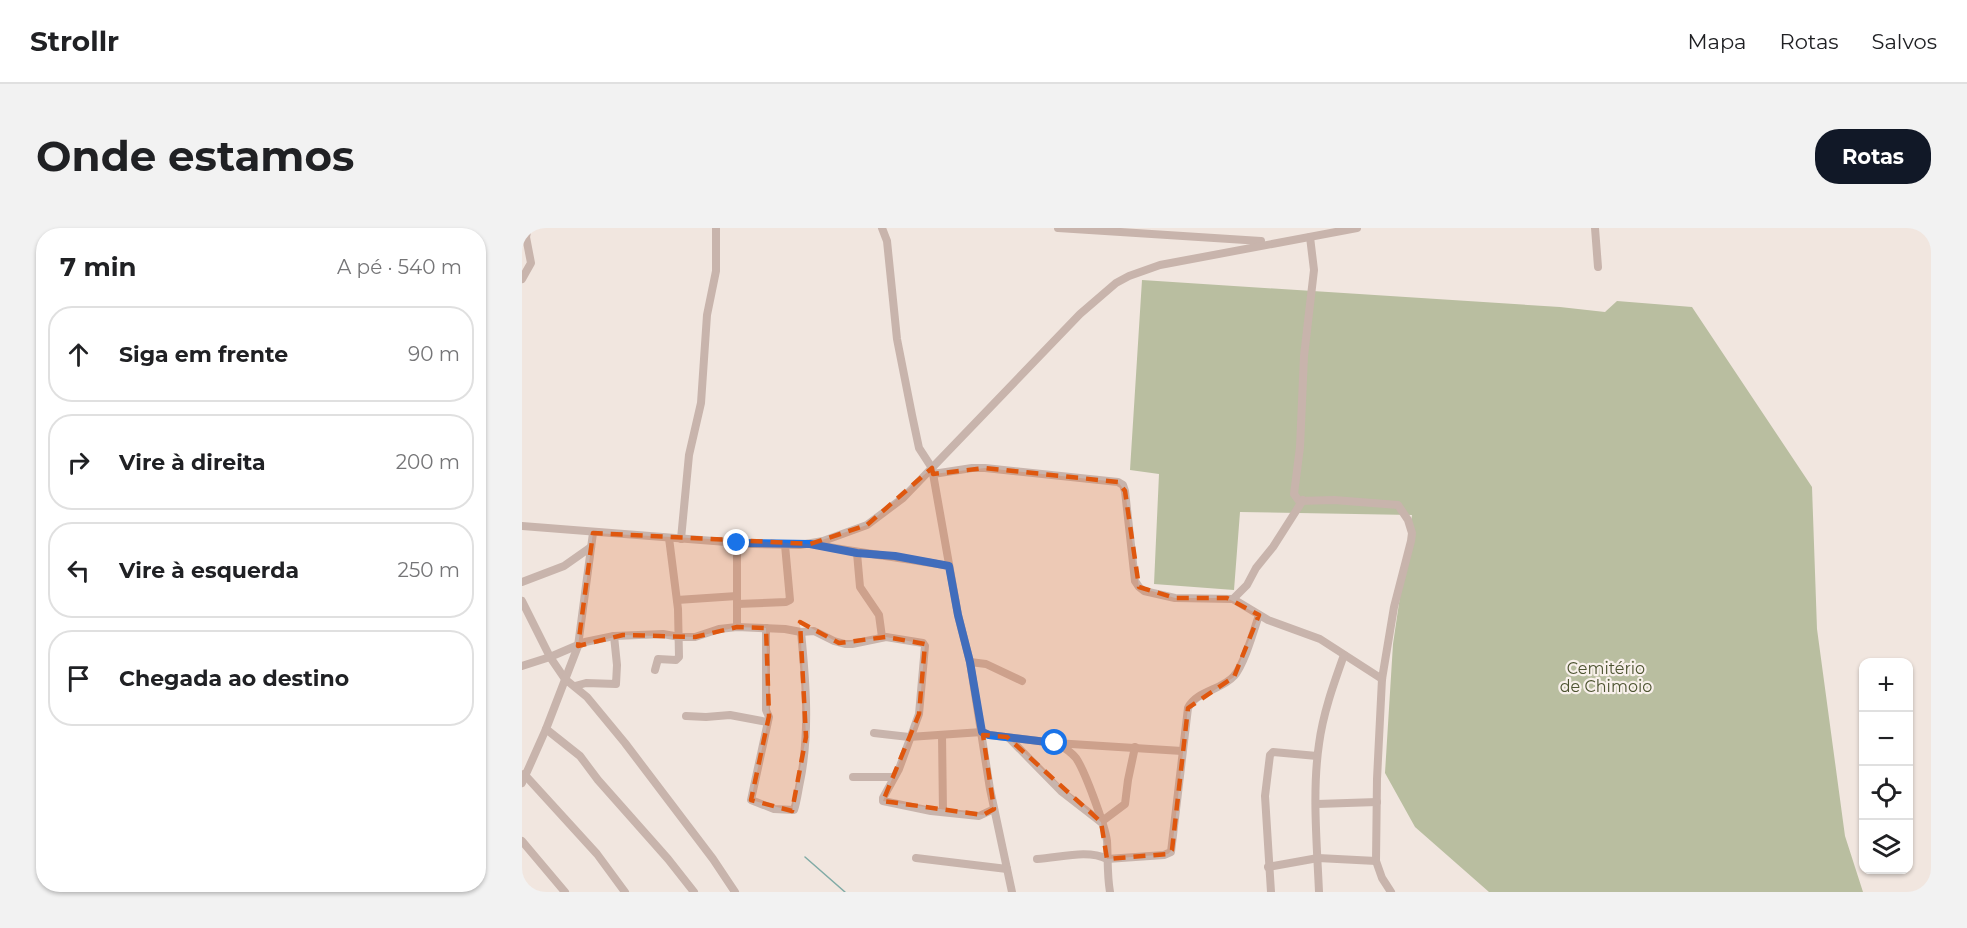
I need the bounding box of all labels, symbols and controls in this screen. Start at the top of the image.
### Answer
text: Strollr [30,24,119,58]
text: Mapa [1687,29,1746,54]
text: Rotas [1779,29,1839,54]
text: Salvos [1872,29,1937,54]
button: Rotas [1815,129,1931,184]
text: Onde estamos [36,130,354,182]
text: 7 min [60,251,137,283]
text: A pé · 540 m [337,255,462,279]
icon: ahead [62,338,95,371]
text: Siga em frente [119,341,288,368]
text: 90 m [408,342,460,366]
icon: right [62,446,95,479]
text: Vire à direita [119,449,266,476]
text: 200 m [396,450,460,474]
route end [723,529,749,555]
icon: left [62,554,95,587]
text: Vire à esquerda [119,557,299,584]
text: 250 m [398,558,460,582]
map controls [1859,658,1913,874]
button: + [1859,658,1913,712]
park label: Cemitério de Chimoio [1560,659,1652,696]
icon: arrive [62,662,95,695]
text: Chegada ao destino [119,665,349,692]
button: − [1859,712,1913,766]
route start [1041,729,1067,755]
button: locate [1859,766,1913,820]
button: layers [1859,820,1913,874]

